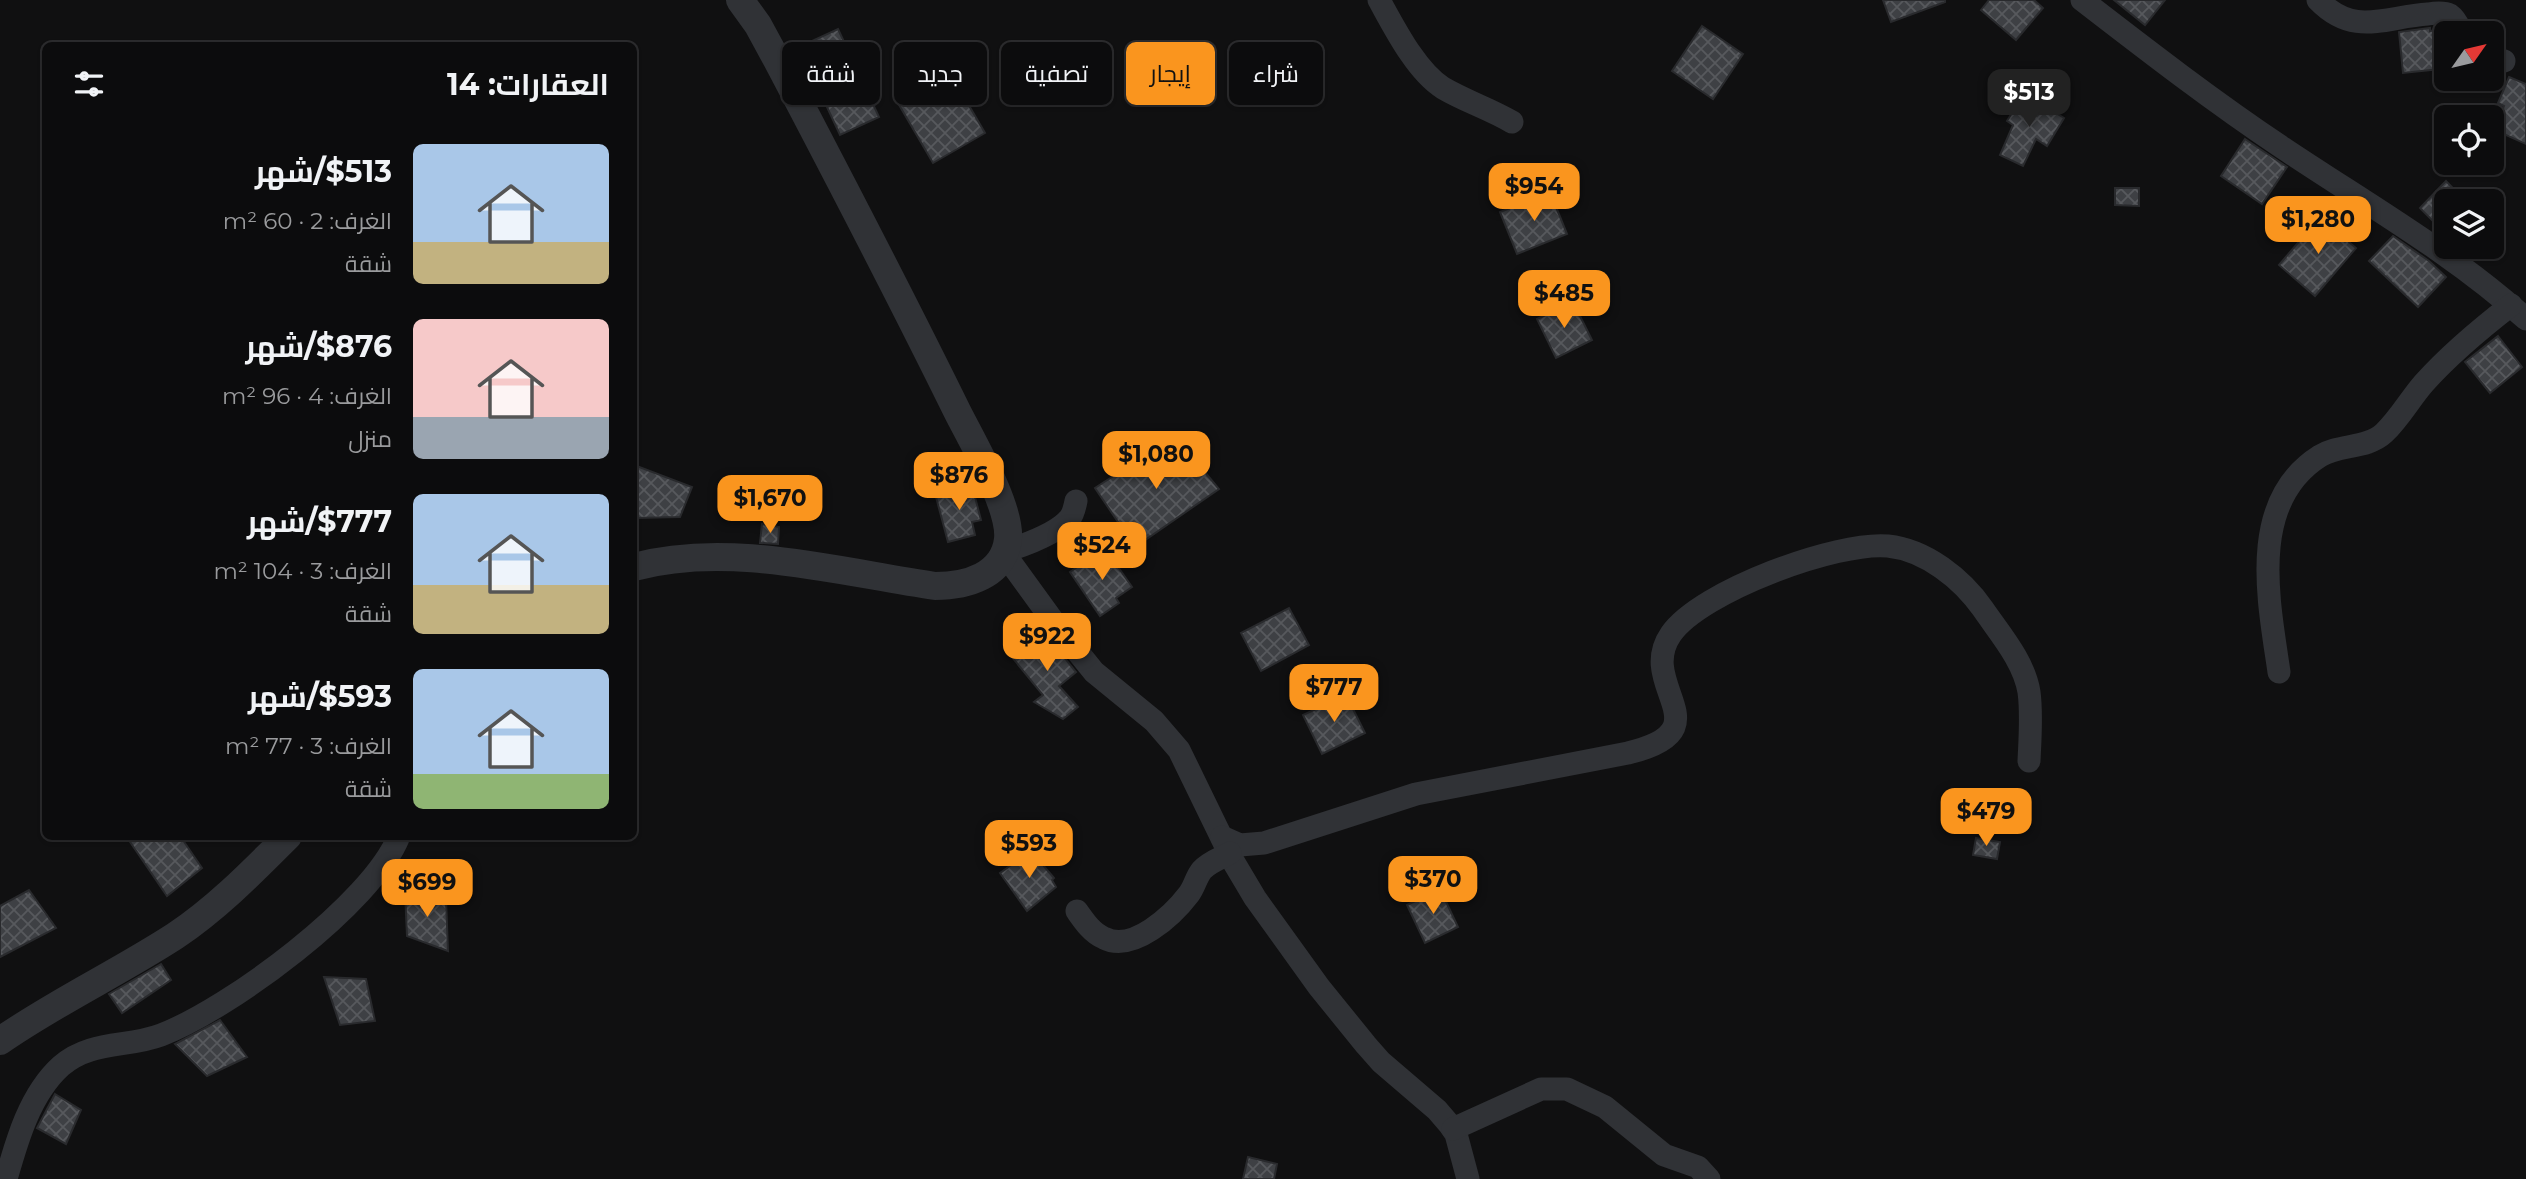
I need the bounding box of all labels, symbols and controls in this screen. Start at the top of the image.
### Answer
north arrow [2434,21,2504,91]
map controls [2434,21,2504,259]
chip: شقة [782,42,880,105]
chip: جديد [894,42,987,105]
chip: تصفية [1001,42,1112,105]
chip: إيجار [1126,42,1215,105]
chip: شراء [1229,42,1323,105]
icon: filters [70,65,108,103]
text: العقارات: 14 [447,66,609,103]
pin: $513 [1988,69,2070,129]
text: $513 [2004,78,2055,106]
button: locate [2434,105,2504,175]
text: $513/شهر [255,153,392,190]
pin: $954 [1493,164,1575,223]
icon: home [469,172,553,256]
text: $954 [1505,172,1563,200]
button: layers [2434,189,2504,259]
pin: $1,280 [2261,196,2375,256]
text: $1,280 [2281,205,2355,233]
text: الغرف: 2 · 60 m² [223,207,392,235]
text: شقة [345,250,392,278]
pin: $485 [1523,270,1605,330]
text: $485 [1534,279,1594,307]
text: $876/شهر [245,328,392,365]
icon: home [469,347,553,431]
text: الغرف: 4 · 96 m² [222,382,392,410]
text: منزل [348,425,392,453]
pin: $1,080 [1099,432,1213,491]
text: $1,080 [1118,440,1194,468]
pin: $876 [918,452,1000,512]
text: $876 [930,461,988,489]
pin: $1,670 [713,476,827,535]
text: $1,670 [733,484,807,512]
text: $777/شهر [247,503,392,540]
icon: home [469,522,553,606]
pin: $524 [1061,522,1143,582]
text: $524 [1073,531,1131,559]
text: الغرف: 3 · 104 m² [213,557,392,585]
text: شقة [345,600,392,628]
pin: $922 [1006,614,1088,673]
text: $922 [1019,622,1075,650]
pin: $777 [1293,664,1375,724]
text: $777 [1305,673,1363,701]
text: $593/شهر [248,678,392,715]
icon: home [469,697,553,781]
text: الغرف: 3 · 77 m² [225,732,392,760]
text: شقة [345,775,392,803]
pin: $479 [1945,788,2027,848]
text: $479 [1957,797,2015,825]
pin: $593 [988,820,1070,880]
text: $593 [1001,829,1057,857]
pin: $370 [1392,856,1474,916]
pin: $699 [386,860,468,919]
text: $370 [1404,865,1462,893]
text: $699 [398,868,456,896]

